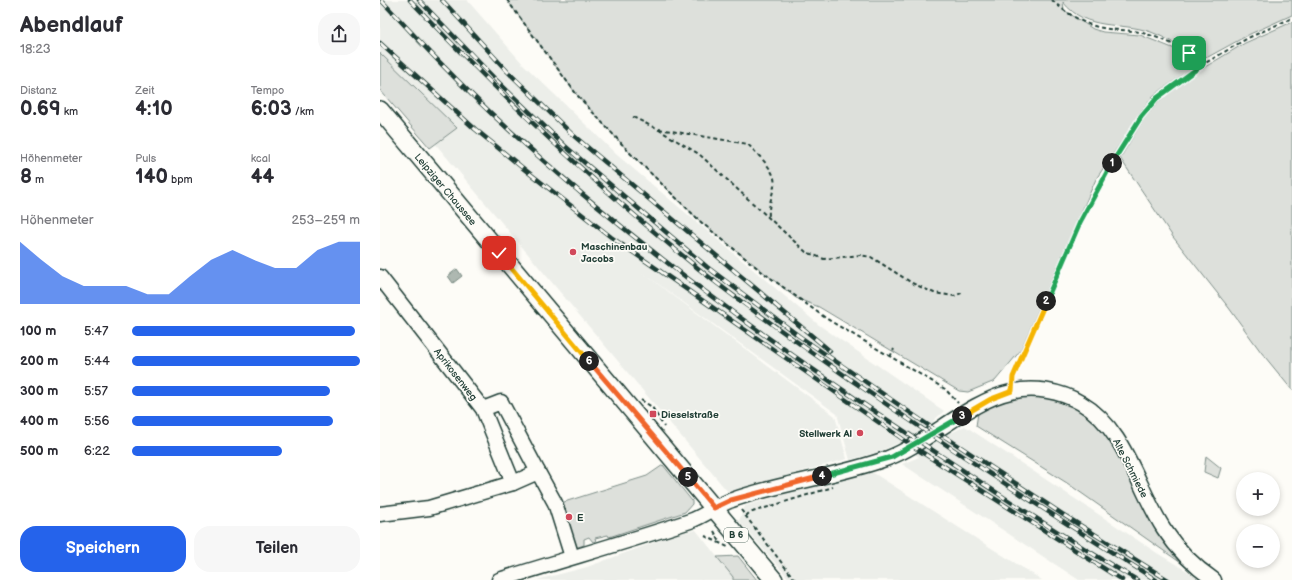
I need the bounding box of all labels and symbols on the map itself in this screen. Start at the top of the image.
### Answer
pin [1172,36,1206,70]
street label: Leipziger Chaussee [412,151,479,228]
pin: 1 [1102,153,1122,173]
pin [482,236,516,270]
place label: Maschinenbau Jacobs [581,241,648,265]
marker: Maschinenbau Jacobs [568,247,578,257]
pin: 2 [1036,291,1056,311]
street label: Aprikosenweg [431,346,479,403]
pin: 6 [579,351,599,371]
pin: 3 [952,406,972,426]
marker: Dieselstraße [648,409,658,419]
place label: Dieselstraße [661,409,719,421]
place label: Stellwerk Al [799,428,852,440]
marker: Stellwerk Al [855,428,865,438]
street label: Alte Schmiede [1110,437,1150,500]
pin: 4 [812,466,832,486]
pin: 5 [678,467,698,487]
marker: E [564,512,574,522]
place label: E [577,512,584,524]
road number: B 6 [724,528,748,542]

